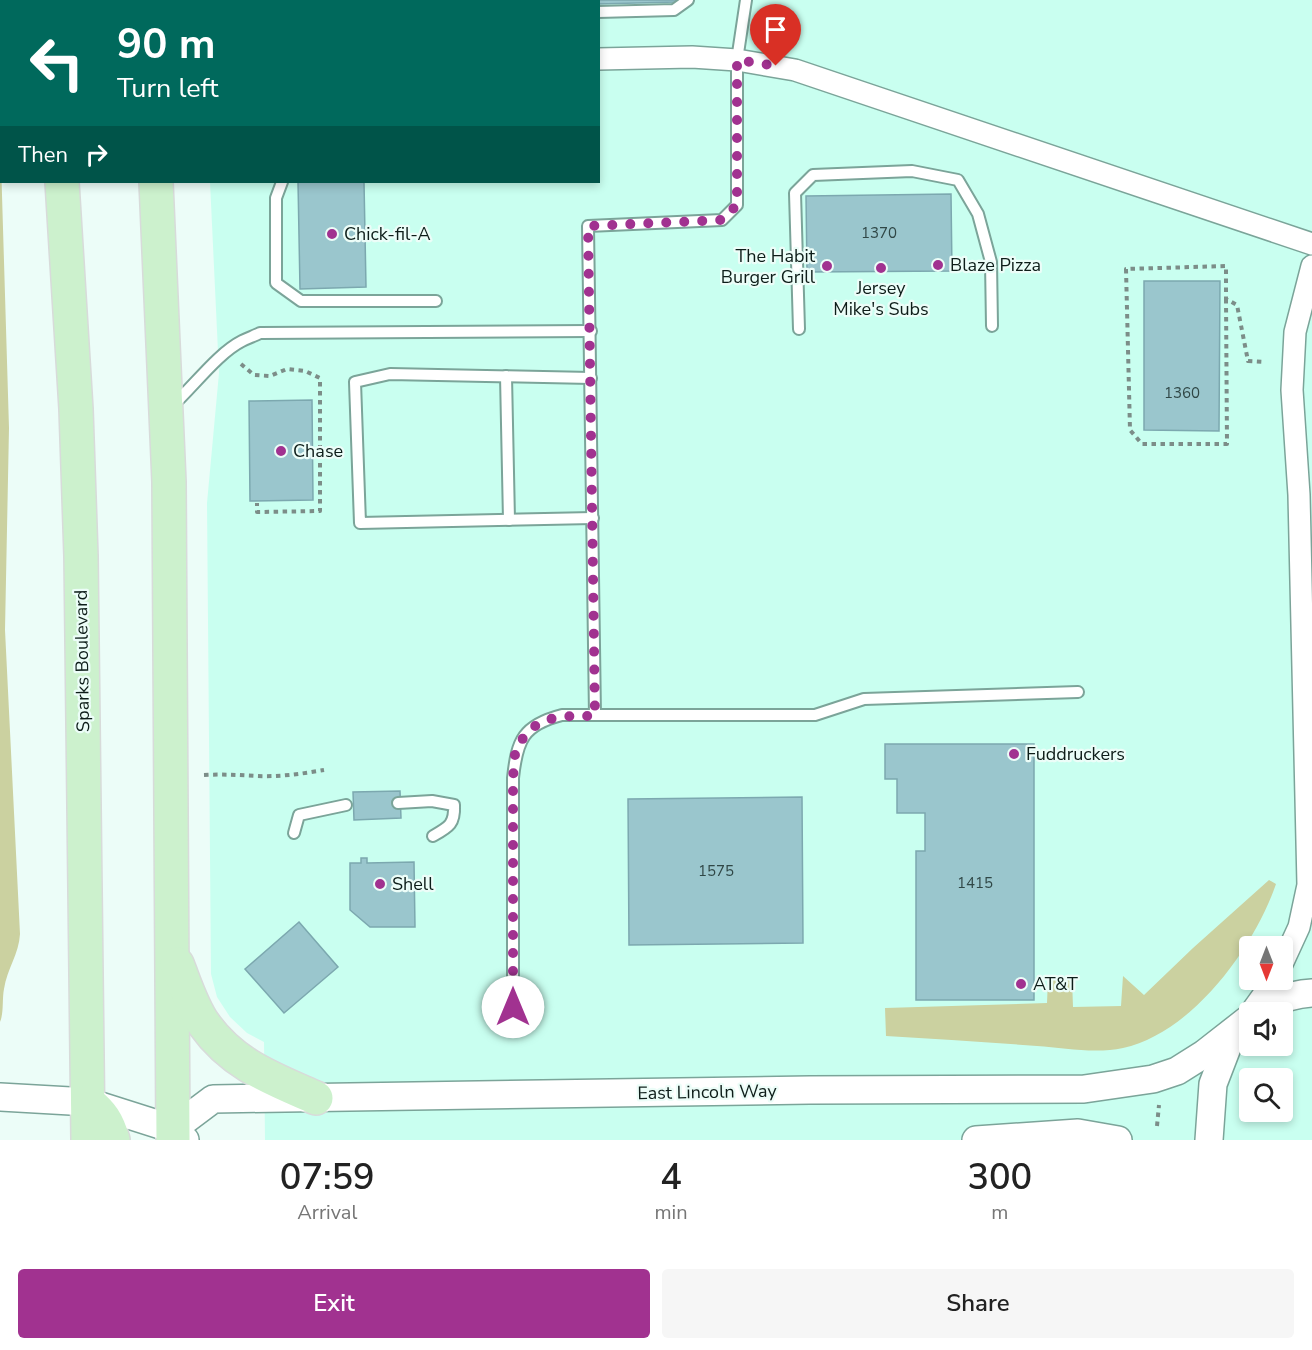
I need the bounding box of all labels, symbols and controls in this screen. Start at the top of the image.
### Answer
pin [750,4,801,66]
icon: arrive [759,13,792,46]
text: 90 m [117,16,216,73]
icon: left [18,24,96,102]
text: Turn left [117,70,218,107]
icon: right [80,138,113,171]
text: Then [18,140,68,170]
place label: Chick-fil-A [344,222,431,246]
house number: 1370 [861,223,897,243]
marker: Chick-fil-A [325,227,339,241]
place label: The Habit Burger Grill [721,244,816,289]
place label: Blaze Pizza [950,253,1041,277]
marker: Blaze Pizza [931,258,945,272]
marker: The Habit Burger Grill [820,259,834,273]
marker: Jersey Mike's Subs [874,261,888,275]
place label: Jersey Mike's Subs [833,276,929,321]
house number: 1360 [1164,383,1200,403]
place label: Chase [293,439,343,463]
marker: Chase [274,444,288,458]
street label: Sparks Boulevard [69,590,95,732]
place label: Fuddruckers [1026,742,1125,766]
marker: Fuddruckers [1007,747,1021,761]
house number: 1575 [698,861,734,881]
place label: Shell [392,872,434,896]
house number: 1415 [957,873,993,893]
marker: Shell [373,877,387,891]
north arrow [1239,936,1293,990]
map controls [1239,936,1293,1122]
place label: AT&T [1033,972,1078,996]
position arrow [481,975,545,1039]
marker: AT&T [1014,977,1028,991]
button: sound [1239,1002,1293,1056]
button: search [1239,1068,1293,1122]
street label: East Lincoln Way [637,1079,778,1105]
text: 07:59 [280,1153,375,1202]
text: 4 [660,1153,682,1202]
text: 300 [967,1153,1032,1202]
text: Arrival [297,1199,357,1226]
text: min [655,1199,688,1226]
text: m [991,1199,1008,1226]
button: Exit [18,1269,650,1338]
button: Share [662,1269,1294,1338]

